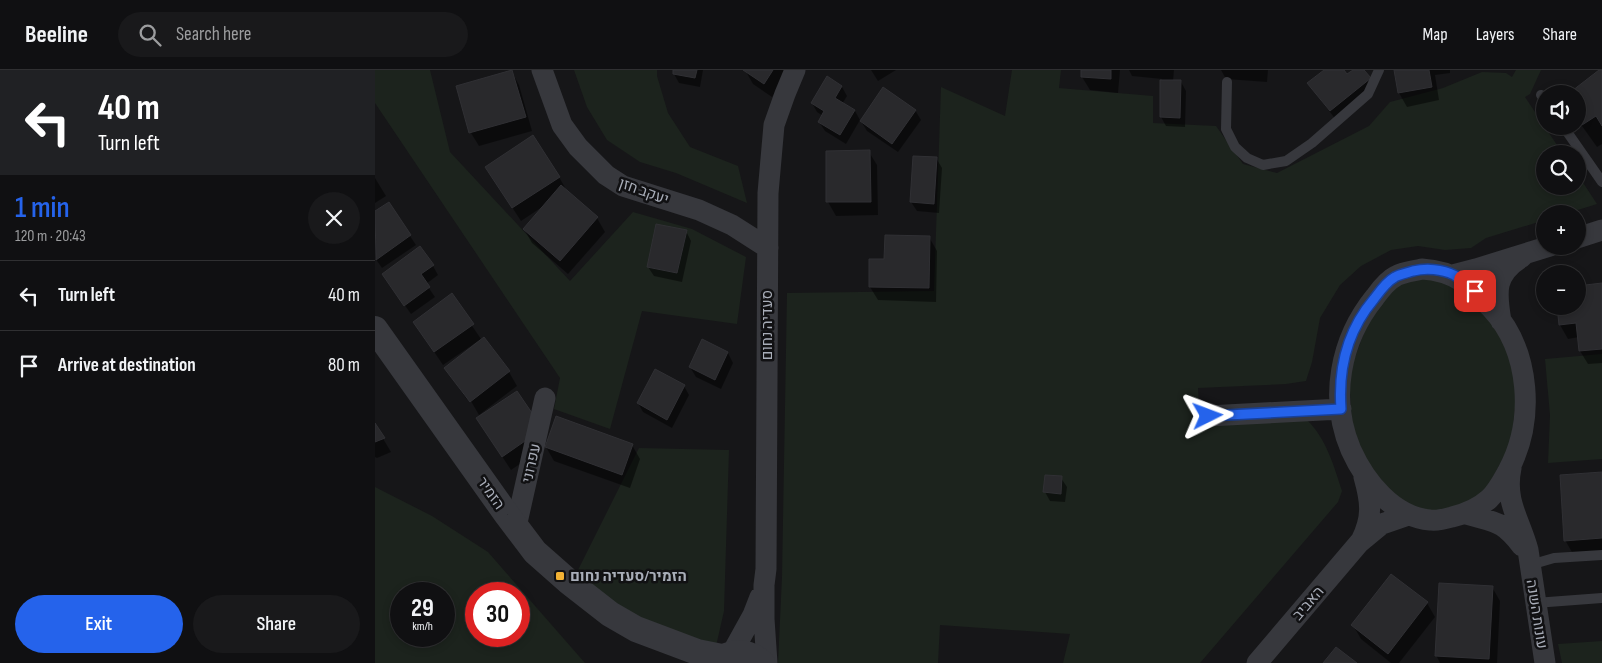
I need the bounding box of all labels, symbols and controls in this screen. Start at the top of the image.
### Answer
search box [118,12,468,57]
text: Beeline [25,20,88,49]
icon: search [136,21,164,49]
text: Search here [176,23,251,46]
text: Map [1423,24,1448,45]
text: Layers [1476,24,1515,45]
text: Share [1543,24,1577,45]
map controls [1536,85,1586,315]
button: sound [1536,85,1586,135]
text: 40 m [98,87,160,130]
icon: left [15,90,80,155]
text: Turn left [98,130,160,157]
button: search [1536,145,1586,195]
street label: יעקב חזן [616,174,671,209]
text: 1 min [15,190,70,226]
button: close [308,192,360,244]
button: + [1536,205,1586,255]
text: 120 m · 20:43 [15,227,86,246]
button: − [1536,265,1586,315]
pin [1454,270,1496,312]
icon: arrive [1461,277,1489,305]
icon: left [15,282,43,310]
text: Turn left [58,284,115,307]
text: 40 m [328,284,360,307]
street label: סעדיה נחום [758,290,777,360]
icon: arrive [15,352,43,380]
text: Arrive at destination [58,354,196,377]
text: 80 m [328,354,360,377]
position arrow [1181,389,1233,441]
street label: עפרוני [518,442,545,485]
street label: הזמיר [473,473,509,513]
place label: הזמיר/סעדיה נחום [570,567,687,586]
marker: הזמיר/סעדיה נחום [554,570,566,582]
street label: עונות השנה [1522,578,1551,650]
speed limit sign: 30 [465,582,530,647]
street label: האביב [1288,582,1328,624]
text: 29 [411,593,434,624]
button: Exit [15,595,183,653]
button: Share [193,595,360,653]
text: km/h [412,619,433,634]

